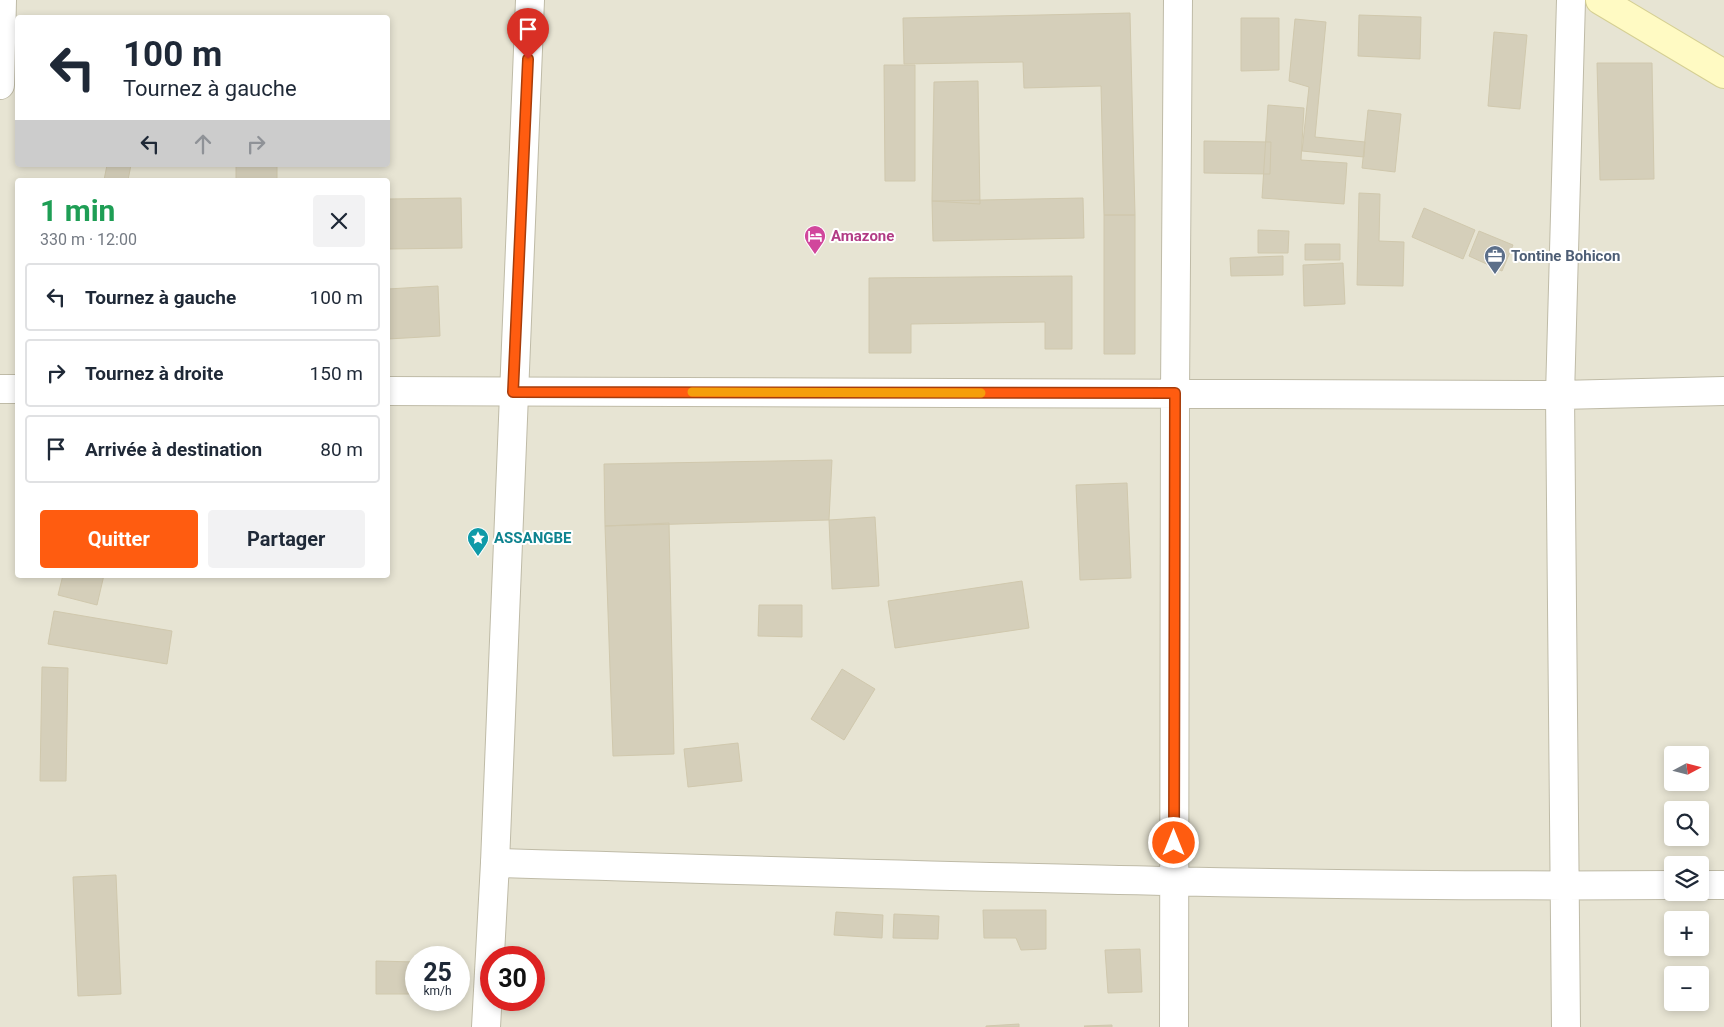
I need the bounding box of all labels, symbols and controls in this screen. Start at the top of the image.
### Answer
pin [507,8,549,59]
icon: arrive [514,15,542,43]
text: 100 m [123,34,222,75]
icon: left [40,35,105,100]
text: Tournez à gauche [123,76,297,101]
icon: left [136,130,164,158]
icon: ahead [189,130,217,158]
icon: right [242,130,270,158]
text: 1 min [40,193,115,228]
button: close [313,195,365,247]
hotel icon: Amazone [803,224,827,255]
place label: Amazone [831,227,894,245]
text: 330 m · 12:00 [40,230,137,249]
office icon: Tontine Bohicon [1483,244,1507,275]
place label: Tontine Bohicon [1511,247,1620,265]
icon: left [42,283,70,311]
text: Tournez à gauche [85,286,236,309]
text: 100 m [310,286,363,309]
icon: right [42,359,70,387]
text: Tournez à droite [85,362,224,385]
text: 150 m [310,362,363,385]
icon: arrive [42,435,70,463]
text: Arrivée à destination [85,438,262,461]
text: 80 m [320,438,363,461]
button: Quitter [40,510,198,568]
button: Partager [208,510,365,568]
place icon: ASSANGBE [466,526,490,557]
place label: ASSANGBE [494,529,572,547]
north arrow [1664,746,1709,791]
map controls [1664,746,1709,1011]
button: search [1664,801,1709,846]
position arrow [1147,816,1199,868]
button: layers [1664,856,1709,901]
button: + [1664,911,1709,956]
speed limit sign: 30 [480,946,545,1011]
text: 25 [423,958,452,987]
button: − [1664,966,1709,1011]
text: km/h [423,984,452,998]

